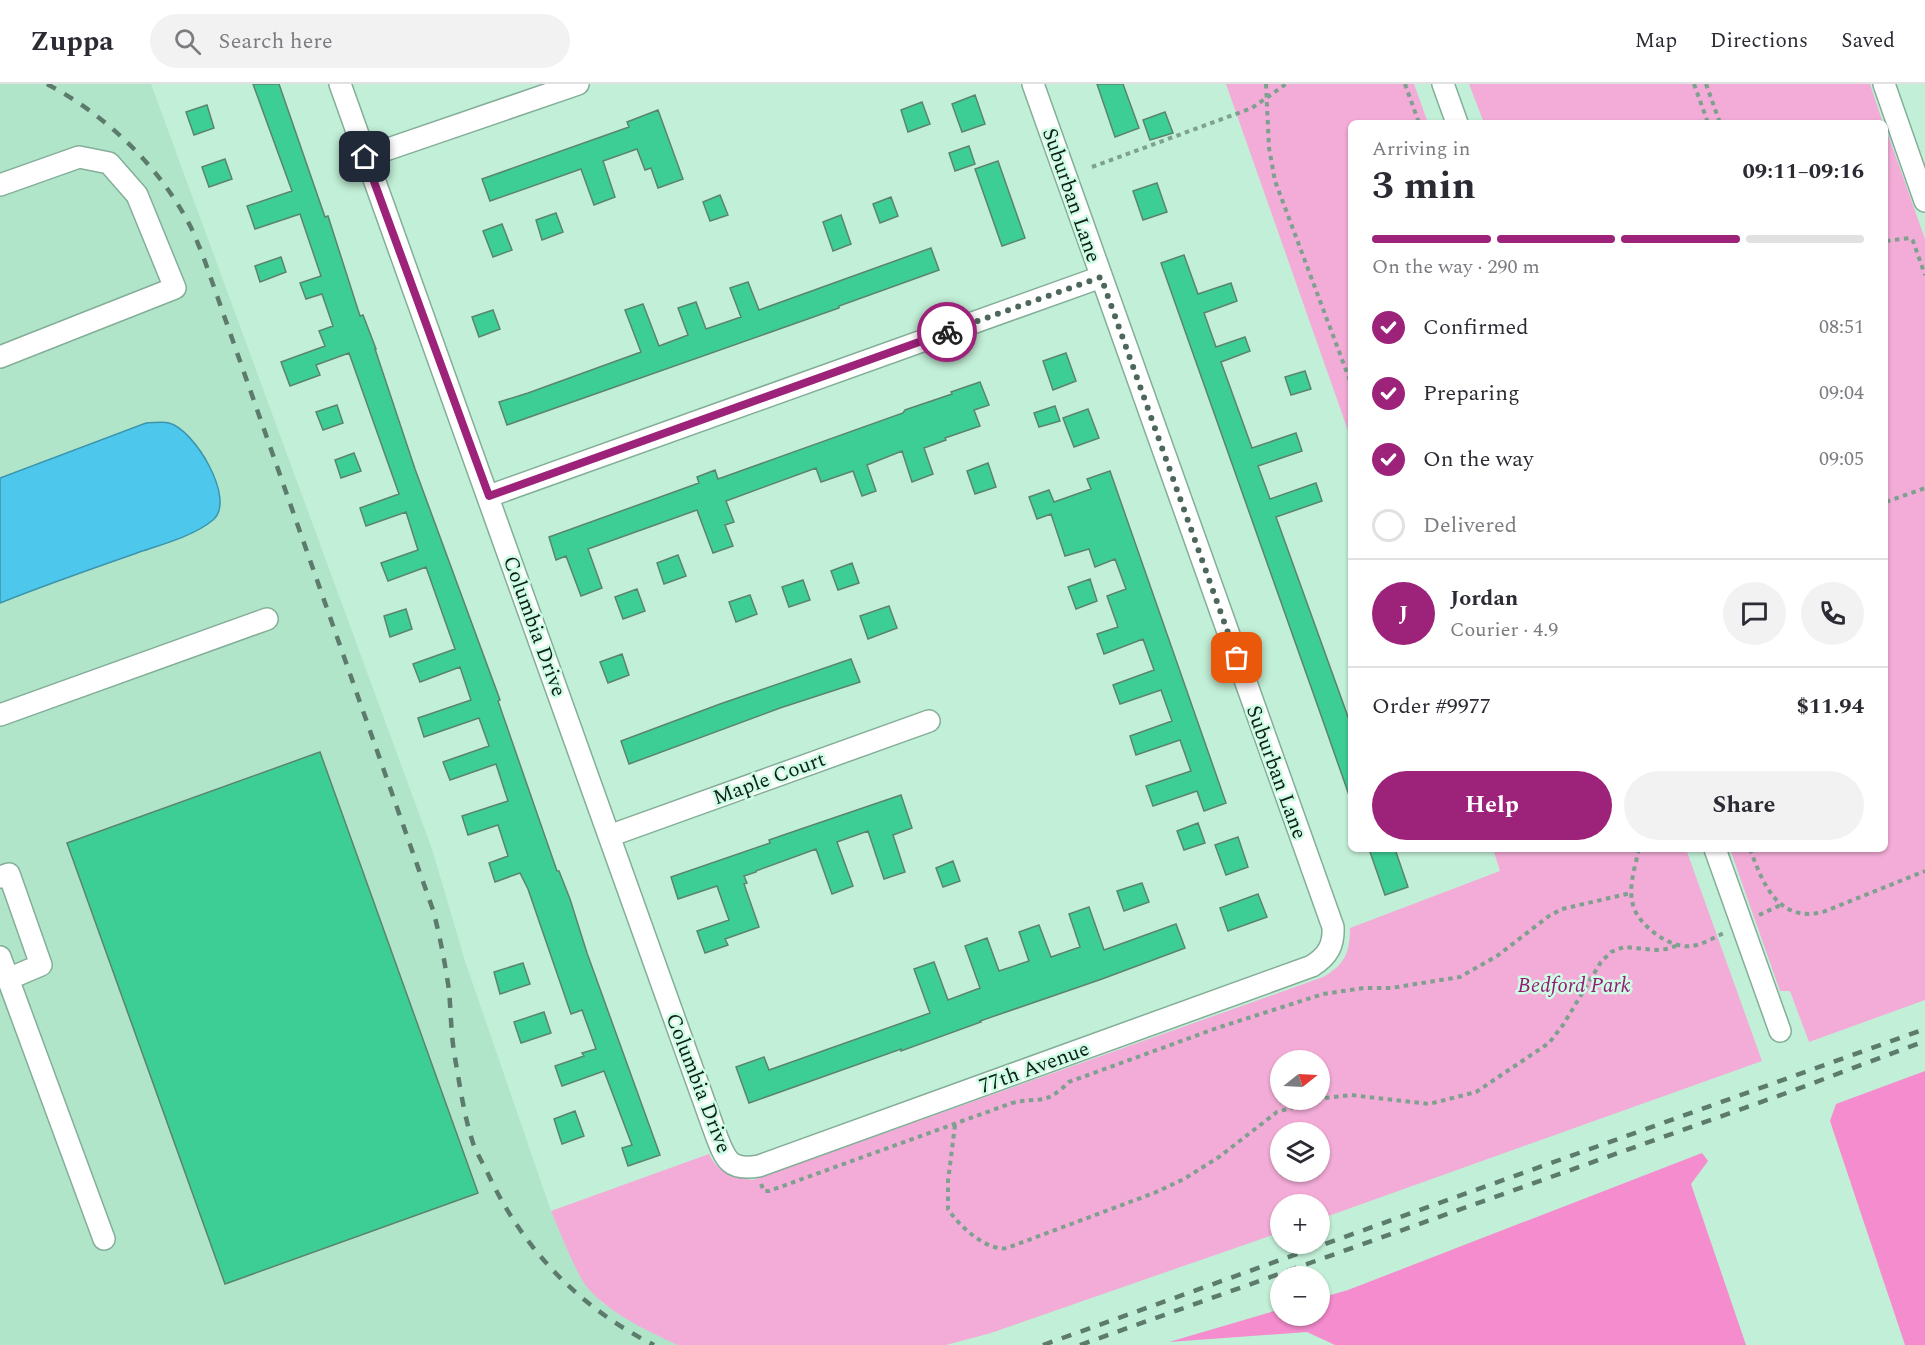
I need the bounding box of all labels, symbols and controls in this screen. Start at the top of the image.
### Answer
search box [150,14,570,68]
text: Zuppa [30,20,114,63]
icon: search [171,25,204,58]
text: Search here [219,25,333,58]
text: Map [1635,25,1677,57]
text: Directions [1710,25,1808,57]
text: Saved [1841,25,1895,57]
street label: Suburban Lane [1033,124,1109,267]
pin [339,131,390,182]
text: Arriving in [1372,134,1470,164]
icon: home [348,140,381,173]
text: 09:11–09:16 [1742,155,1864,188]
text: 3 min [1372,157,1476,216]
text: On the way · 290 m [1372,252,1540,282]
courier [917,302,977,362]
icon: check [1372,311,1405,344]
text: Confirmed [1423,311,1529,344]
text: 08:51 [1819,312,1864,342]
icon: bike [931,316,964,349]
icon: check [1372,377,1405,410]
text: Preparing [1423,377,1520,410]
text: 09:04 [1819,378,1864,408]
icon: check [1372,443,1405,476]
text: On the way [1423,443,1534,476]
text: 09:05 [1819,444,1864,474]
text: Delivered [1423,509,1517,542]
street label: Columbia Drive [494,551,574,701]
text: Jordan [1450,582,1518,615]
button: chat [1723,582,1786,645]
button: phone [1801,582,1864,645]
text: J [1399,597,1408,630]
text: Courier · 4.9 [1450,615,1558,645]
pin [1211,632,1262,683]
icon: bag [1220,641,1253,674]
text: Order #9977 [1372,690,1491,723]
text: $11.94 [1796,690,1864,723]
street label: Suburban Lane [1237,701,1315,844]
street label: Maple Court [708,744,830,814]
button: Help [1372,771,1612,840]
button: Share [1624,771,1864,840]
park label: Bedford Park [1518,970,1631,1002]
street label: Columbia Drive [657,1009,739,1158]
street label: 77th Avenue [975,1033,1094,1103]
north arrow [1270,1050,1330,1110]
map controls [1270,1050,1330,1326]
button: layers [1270,1122,1330,1182]
button: + [1270,1194,1330,1254]
button: − [1270,1266,1330,1326]

